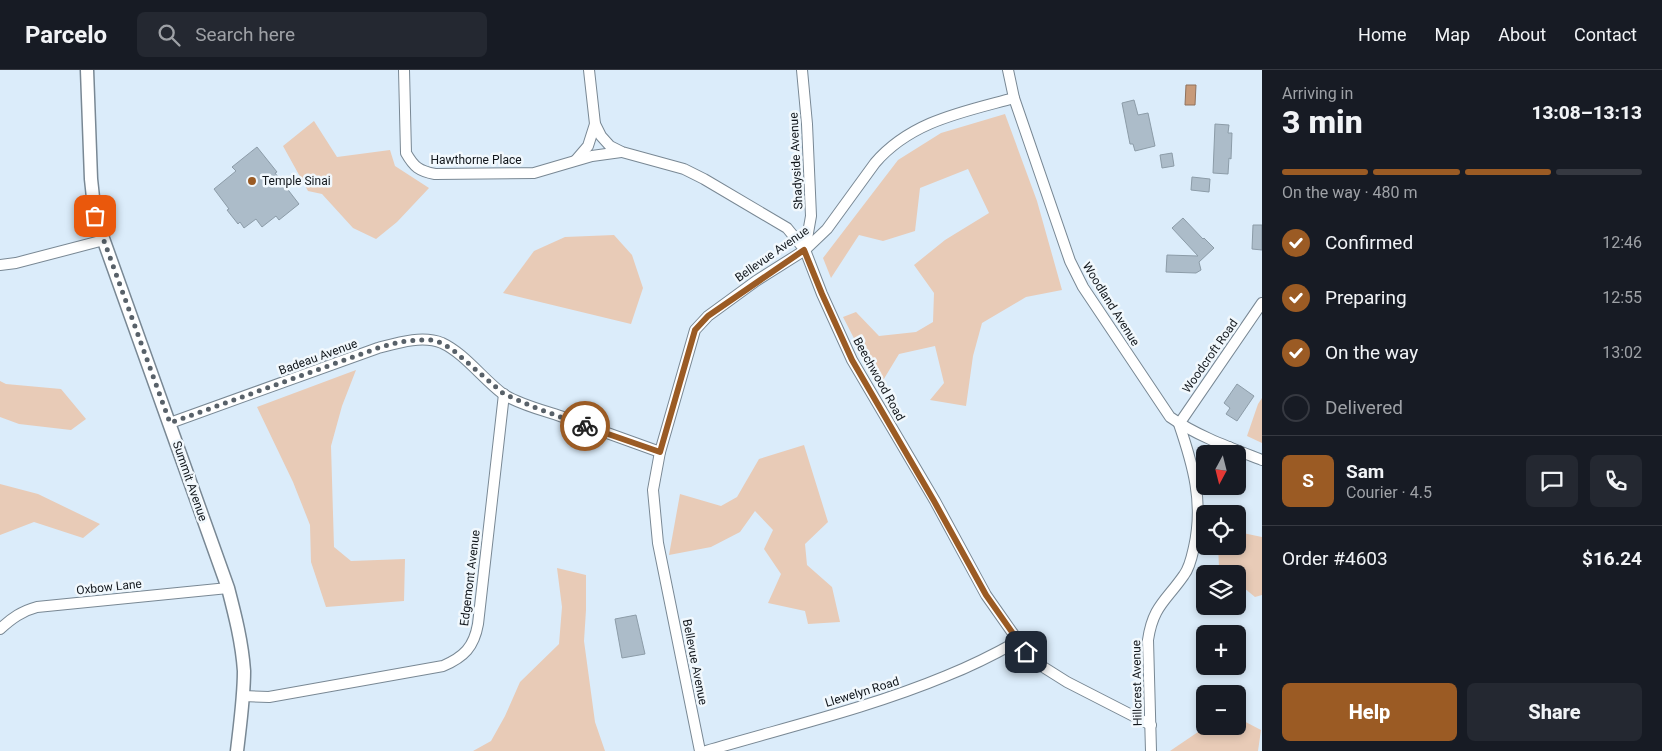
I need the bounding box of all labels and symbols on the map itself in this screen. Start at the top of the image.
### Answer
street label: Shadyside Avenue [786,112,806,210]
street label: Hawthorne Place [430,153,522,167]
place label: Temple Sinai [262,174,331,188]
marker: Temple Sinai [246,175,258,187]
pin [74,195,116,237]
street label: Bellevue Avenue [732,223,812,285]
street label: Woodland Avenue [1080,260,1142,348]
street label: Woodcroft Road [1179,317,1241,395]
street label: Beechwood Road [850,335,908,423]
street label: Badeau Avenue [277,336,359,378]
courier [560,401,610,451]
street label: Summit Avenue [170,439,210,523]
north arrow [1196,445,1246,495]
street label: Edgemont Avenue [457,529,483,627]
street label: Oxbow Lane [76,577,142,597]
street label: Bellevue Avenue [680,618,710,706]
pin [1005,631,1047,673]
street label: Hillcrest Avenue [1129,640,1145,726]
street label: Llewelyn Road [823,674,901,710]

